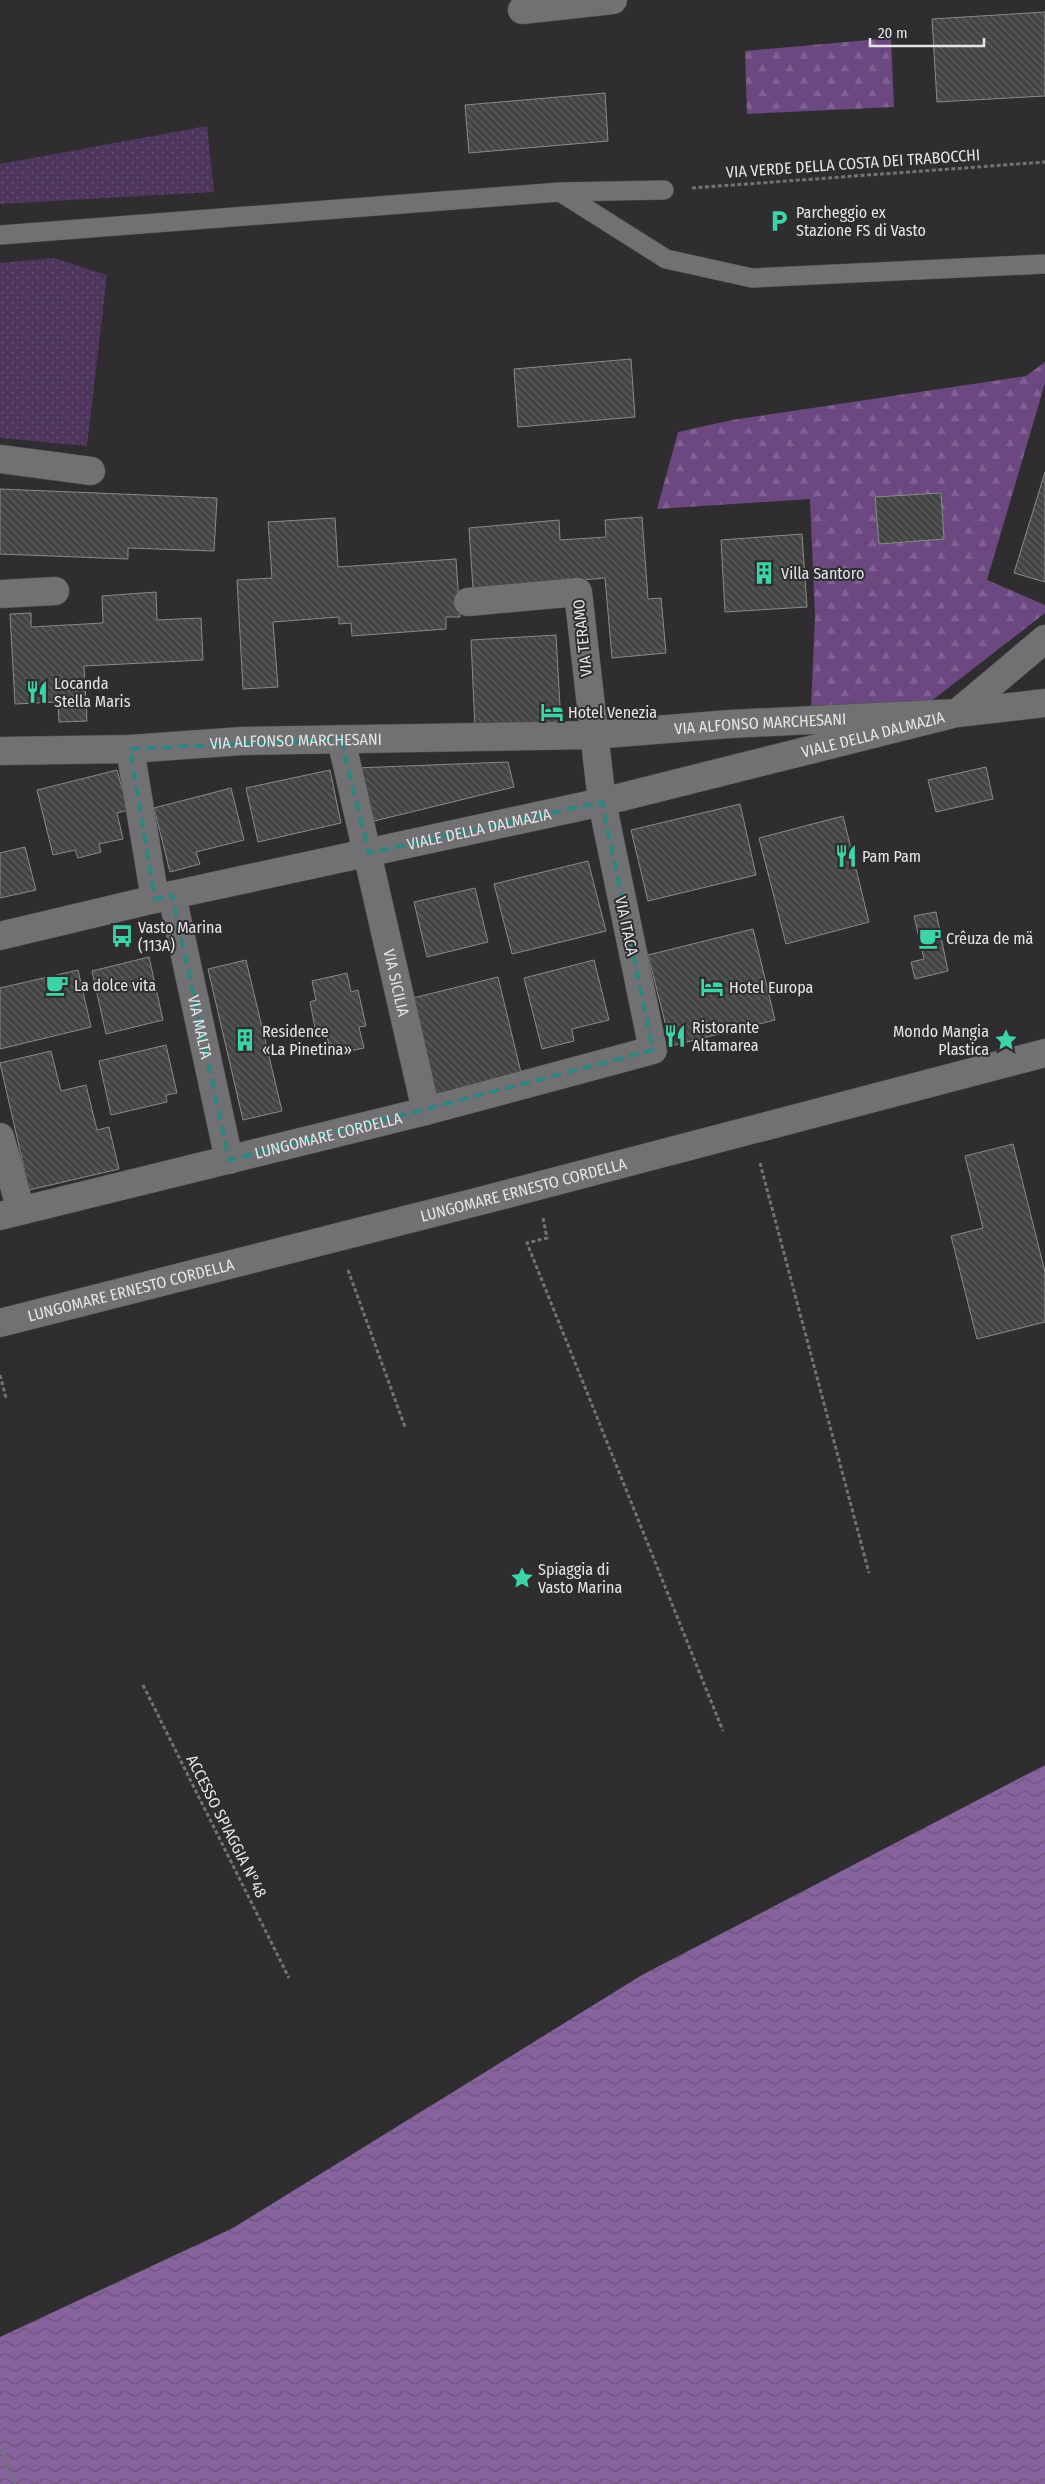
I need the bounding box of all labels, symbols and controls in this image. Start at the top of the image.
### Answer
scale bar [870,15,984,47]
text: 20 m [878,24,908,42]
street label: VIA VERDE DELLA COSTA DEI TRABOCCHI [725,145,981,182]
place label: Parcheggio ex Stazione FS di Vasto [796,203,926,240]
parking icon: Parcheggio ex Stazione FS di Vasto [766,208,792,234]
building icon: Villa Santoro [751,560,777,586]
place label: Villa Santoro [781,564,864,583]
street label: VIA TERAMO [569,598,596,678]
place label: Locanda Stella Maris [54,674,131,711]
restaurant icon: Locanda Stella Maris [24,679,50,705]
hotel icon: Hotel Venezia [539,699,565,725]
place label: Hotel Venezia [568,703,657,722]
street label: VIALE DELLA DALMAZIA [799,707,947,762]
street label: VIA ALFONSO MARCHESANI [674,709,847,738]
street label: VIA ALFONSO MARCHESANI [209,730,382,753]
street label: VIALE DELLA DALMAZIA [405,804,554,854]
restaurant icon: Pam Pam [833,843,859,869]
place label: Pam Pam [862,847,921,866]
street label: VIA ITACA [611,895,642,958]
place label: Vasto Marina (113A) [138,918,222,955]
bus stop icon: Vasto Marina (113A) [109,923,135,949]
cafe icon: Crêuza de mä [917,925,943,951]
place label: Crêuza de mä [946,929,1034,948]
street label: VIA SICILIA [379,947,413,1019]
cafe icon: La dolce vita [44,972,70,998]
hotel icon: Hotel Europa [699,974,725,1000]
place label: La dolce vita [74,976,156,995]
place label: Hotel Europa [729,978,814,997]
street label: VIA MALTA [184,993,216,1062]
place label: Ristorante Altamarea [692,1018,759,1055]
place label: Residence «La Pinetina» [262,1022,352,1059]
place label: Mondo Mangia Plastica [893,1022,989,1059]
restaurant icon: Ristorante Altamarea [662,1023,688,1049]
building icon: Residence «La Pinetina» [232,1027,258,1053]
place icon: Mondo Mangia Plastica [993,1027,1019,1053]
street label: LUNGOMARE CORDELLA [253,1108,404,1163]
street label: LUNGOMARE ERNESTO CORDELLA [418,1154,629,1226]
street label: LUNGOMARE ERNESTO CORDELLA [26,1255,237,1326]
place label: Spiaggia di Vasto Marina [538,1560,622,1597]
place icon: Spiaggia di Vasto Marina [509,1565,535,1591]
street label: ACCESSO SPIAGGIA N°48 [182,1752,271,1901]

